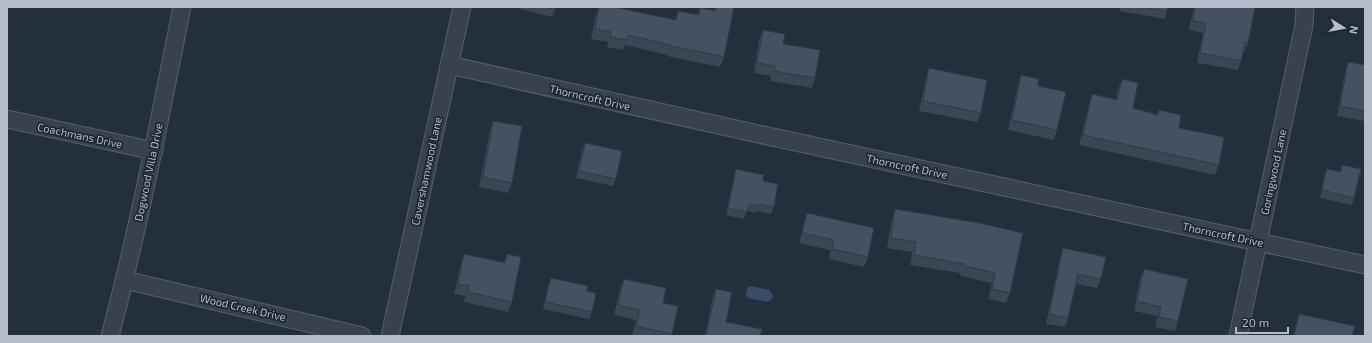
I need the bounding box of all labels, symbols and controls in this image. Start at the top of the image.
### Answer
north arrow [1324,8,1364,48]
text: N [1347,25,1361,35]
street label: Thorncroft Drive [548,81,632,113]
street label: Cavershamwood Lane [408,116,444,226]
street label: Coachmans Drive [36,120,124,150]
street label: Dogwood Villa Drive [131,122,165,222]
street label: Goringwood Lane [1258,128,1288,216]
street label: Thorncroft Drive [865,151,949,181]
street label: Thorncroft Drive [1181,219,1265,249]
street label: Wood Creek Drive [199,291,287,323]
scale bar [1236,309,1288,335]
text: 20 m [1242,315,1269,329]

